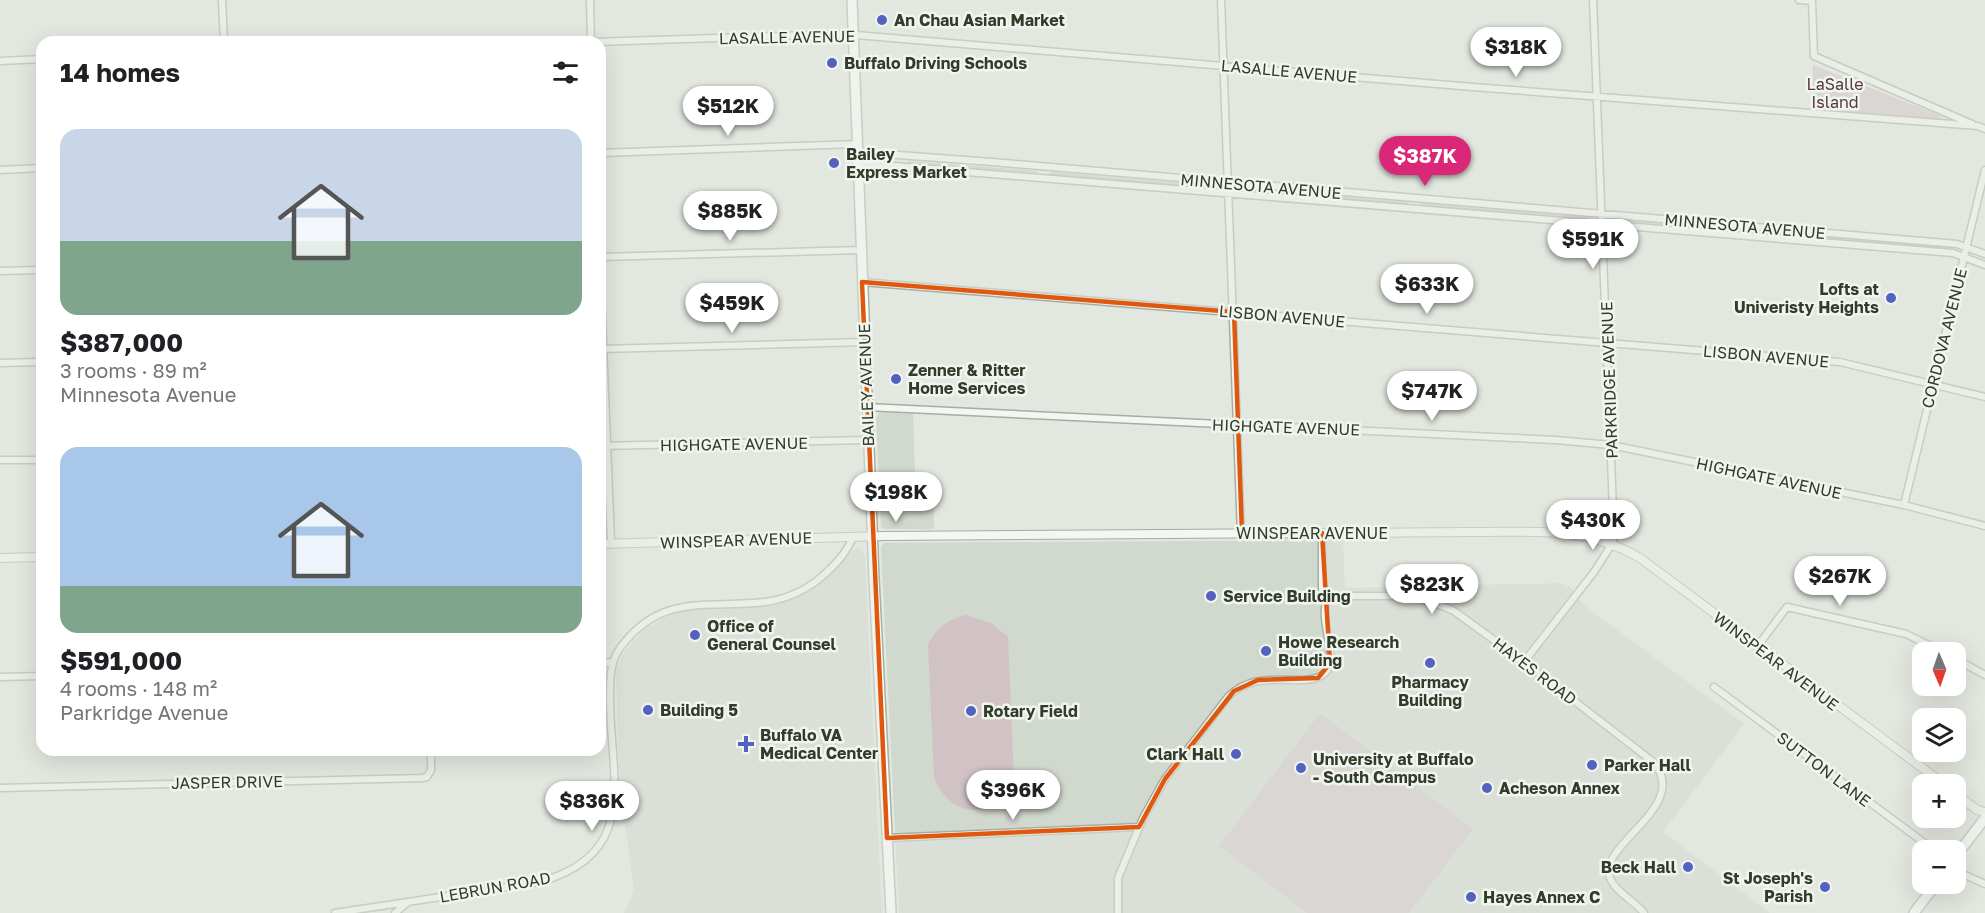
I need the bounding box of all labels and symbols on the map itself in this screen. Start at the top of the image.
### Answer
place label: An Chau Asian Market [894,10,1065,30]
marker: An Chau Asian Market [875,13,889,27]
street label: LASALLE AVENUE [719,26,855,48]
pin: $318K [1474,27,1558,78]
place label: Buffalo Driving Schools [844,53,1027,73]
street label: LASALLE AVENUE [1220,55,1358,87]
marker: Buffalo Driving Schools [825,56,839,70]
park label: LaSalle Island [1807,74,1863,112]
pin: $512K [686,86,770,137]
pin: $387K [1383,136,1467,187]
place label: Bailey Express Market [846,144,967,182]
marker: Bailey Express Market [827,156,841,170]
street label: MINNESOTA AVENUE [1180,169,1342,203]
pin: $885K [688,191,772,242]
street label: MINNESOTA AVENUE [1664,209,1826,243]
pin: $591K [1551,219,1635,270]
pin: $633K [1385,264,1469,315]
street label: CORDOVA AVENUE [1917,266,1971,410]
place label: Lofts at Univeristy Heights [1734,279,1879,317]
pin: $459K [690,283,774,334]
marker: Lofts at Univeristy Heights [1884,291,1898,305]
street label: LISBON AVENUE [1218,301,1346,331]
street label: PARKRIDGE AVENUE [1596,301,1622,459]
street label: BAILEY AVENUE [854,323,878,447]
street label: LISBON AVENUE [1702,341,1830,371]
place label: Zenner & Ritter Home Services [908,360,1026,398]
pin: $747K [1390,371,1474,422]
marker: Zenner & Ritter Home Services [889,372,903,386]
street label: HIGHGATE AVENUE [1212,414,1360,440]
street label: HIGHGATE AVENUE [660,433,808,455]
street label: HIGHGATE AVENUE [1694,453,1844,503]
pin: $198K [854,472,938,523]
pin: $430K [1551,500,1635,551]
street label: WINSPEAR AVENUE [1236,523,1388,543]
street label: WINSPEAR AVENUE [660,527,812,553]
pin: $267K [1798,556,1882,607]
pin: $823K [1390,564,1474,615]
place label: Service Building [1223,586,1351,606]
marker: Service Building [1204,589,1218,603]
street label: WINSPEAR AVENUE [1709,607,1843,715]
place label: Office of General Counsel [707,616,837,654]
marker: Office of General Counsel [688,628,702,642]
place label: Howe Research Building [1278,632,1399,670]
street label: HAYES ROAD [1489,633,1581,709]
north arrow [1912,642,1966,696]
marker: Howe Research Building [1259,644,1273,658]
marker: Pharmacy Building [1423,656,1437,670]
place label: Pharmacy Building [1391,672,1469,710]
place label: Building 5 [660,700,738,720]
place label: Rotary Field [983,701,1078,721]
marker: Building 5 [641,703,655,717]
marker: Rotary Field [964,704,978,718]
place label: Buffalo VA Medical Center [760,725,878,763]
street label: SUTTON LANE [1773,727,1875,811]
marker: Buffalo VA Medical Center [737,735,755,753]
place label: Clark Hall [1146,744,1225,764]
marker: Clark Hall [1229,747,1243,761]
place label: University at Buffalo - South Campus [1313,749,1474,787]
place label: Parker Hall [1604,755,1691,775]
marker: Parker Hall [1585,758,1599,772]
marker: University at Buffalo - South Campus [1294,761,1308,775]
pin: $396K [971,770,1055,821]
street label: JASPER DRIVE [171,771,283,793]
place label: Acheson Annex [1499,778,1621,798]
pin: $836K [550,781,634,832]
marker: Acheson Annex [1480,781,1494,795]
place label: Beck Hall [1601,857,1677,877]
marker: Beck Hall [1681,860,1695,874]
street label: LEBRUN ROAD [438,867,552,907]
place label: St Joseph's Parish [1723,868,1813,906]
marker: St Joseph's Parish [1818,880,1832,894]
place label: Hayes Annex C [1483,887,1600,907]
marker: Hayes Annex C [1464,890,1478,904]

